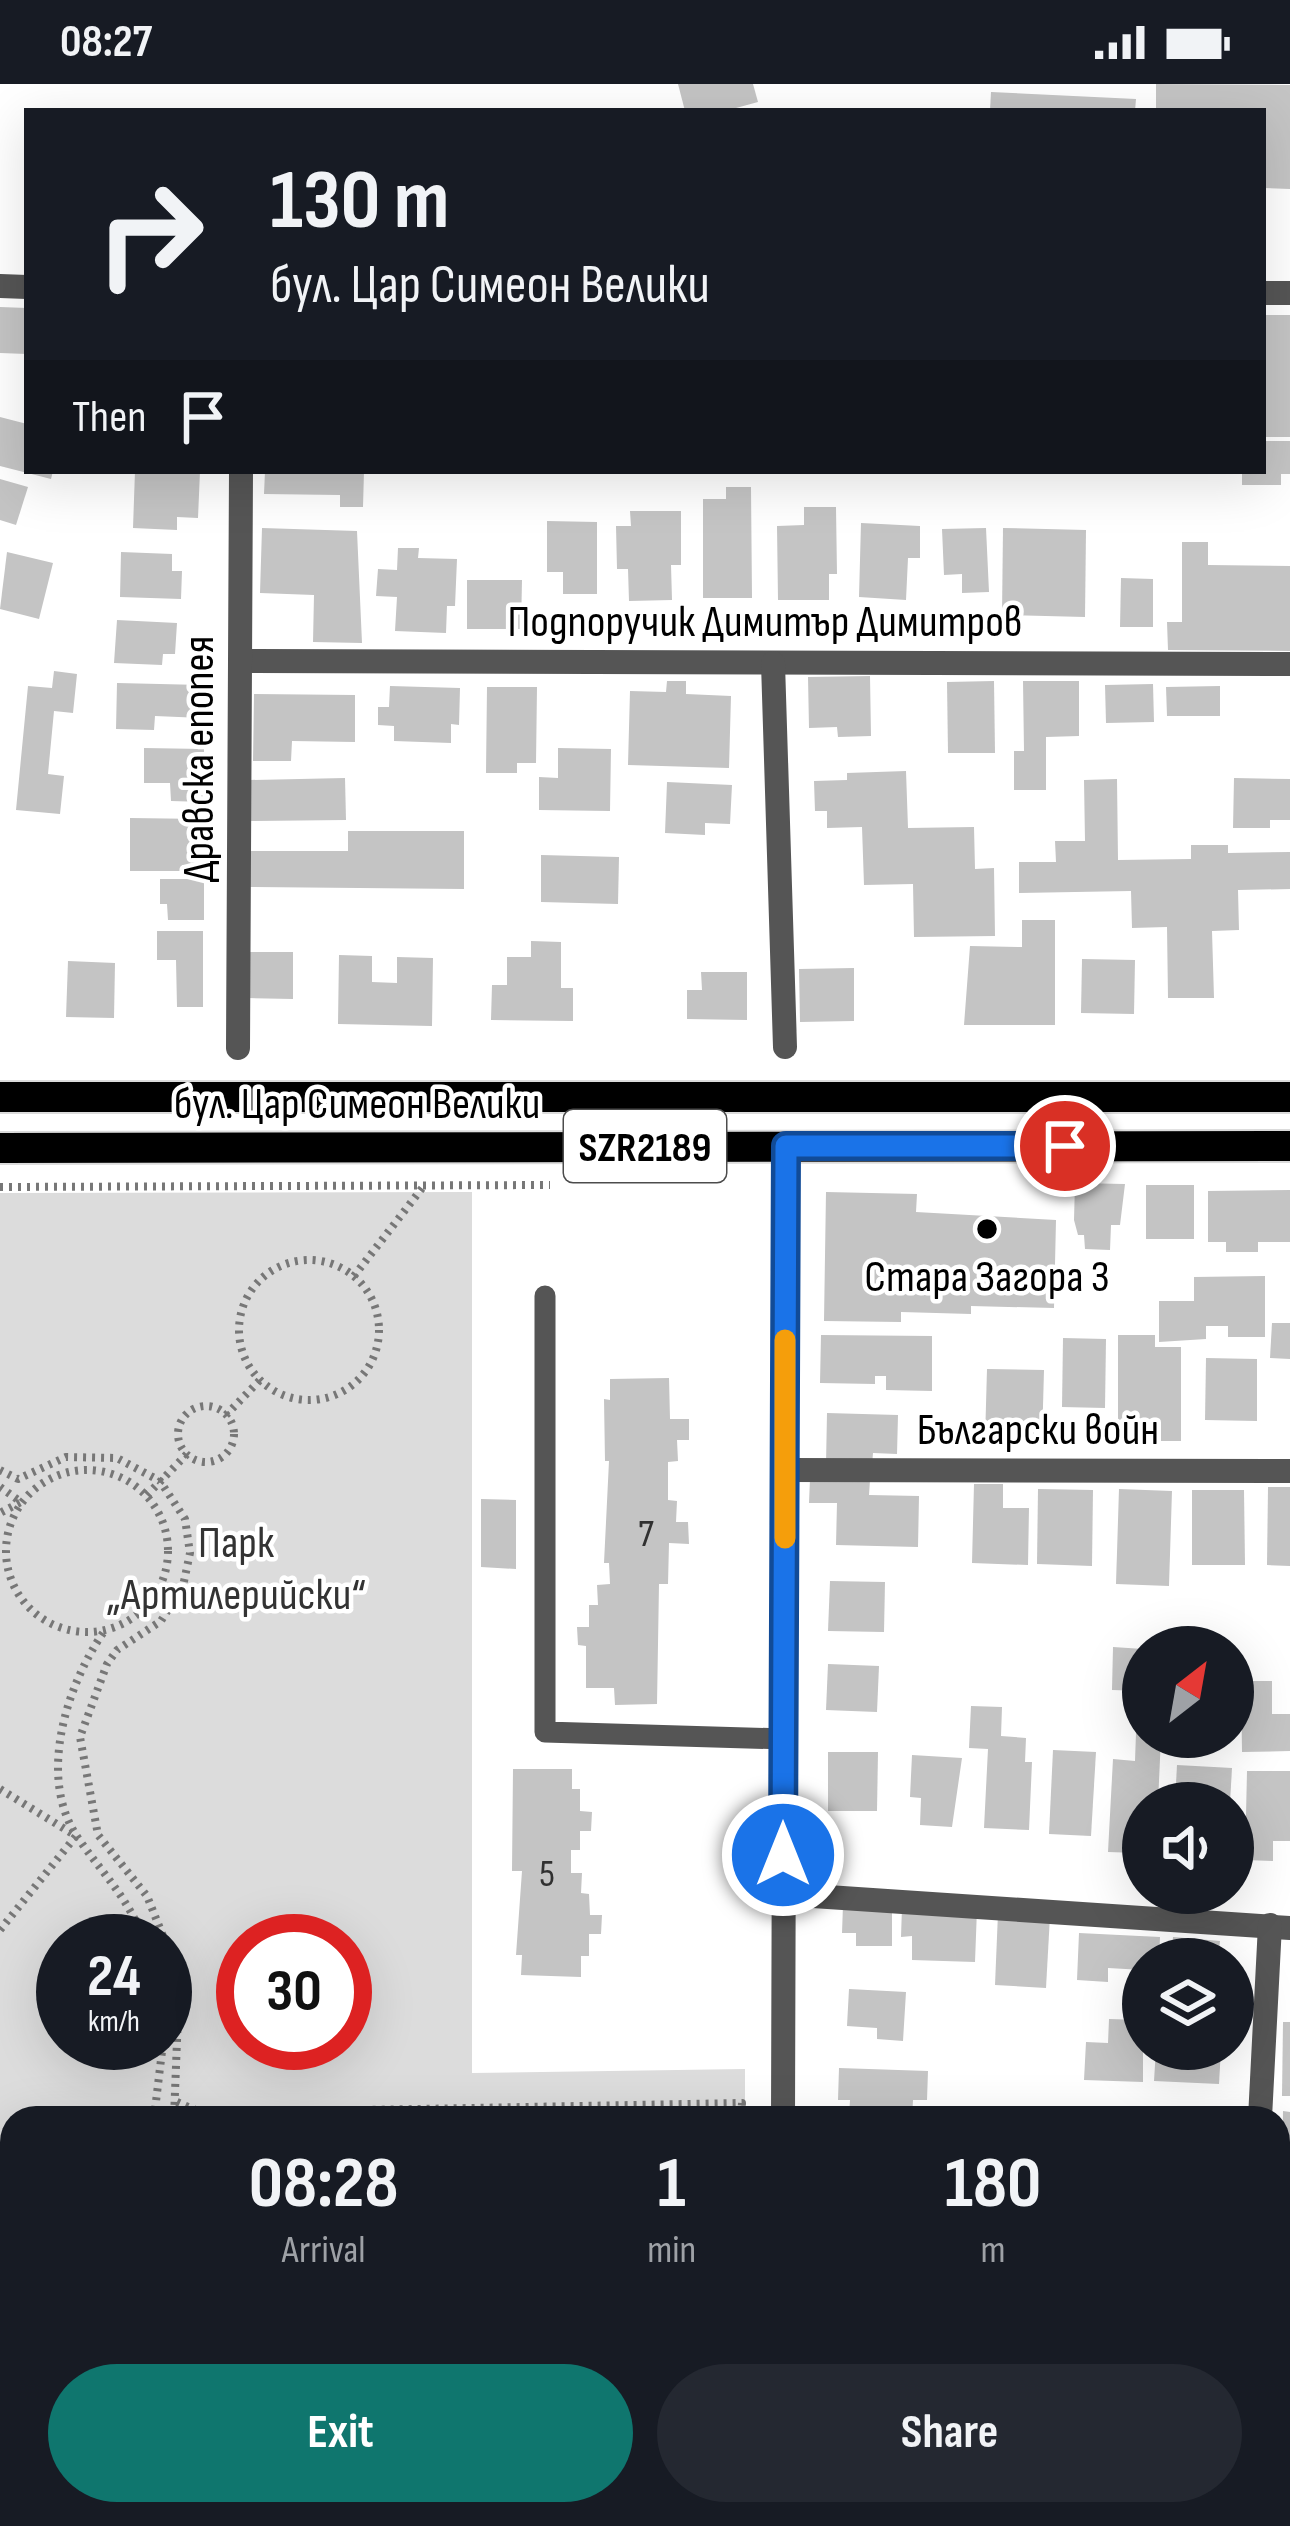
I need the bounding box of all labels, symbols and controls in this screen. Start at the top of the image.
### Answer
text: 08:27 [60,15,152,70]
text: 130 m [270,151,449,252]
icon: right [72,156,228,312]
text: бул. Цар Симеон Велики [270,253,710,318]
icon: arrive [170,384,236,450]
text: Then [72,390,146,445]
street label: Подпоручик Димитър Димитров [507,595,1023,650]
street label: Дравска епопея [172,636,227,882]
street label: бул. Цар Симеон Велики [174,1077,540,1132]
pin [1014,1095,1116,1197]
road number: SZR2189 [564,1110,726,1182]
icon: arrive [1032,1113,1098,1179]
marker: Стара Загора 3 [974,1216,1000,1242]
place label: Стара Загора 3 [864,1250,1110,1305]
street label: Български войн [917,1403,1159,1458]
house number: 7 [638,1511,654,1558]
park label: Парк „Артилерийски“ [106,1516,366,1623]
north arrow [1122,1626,1254,1758]
map controls [1122,1626,1254,2070]
button: sound [1122,1782,1254,1914]
position arrow [720,1792,846,1918]
house number: 5 [539,1851,555,1898]
speed limit sign: 30 [216,1914,372,2070]
button: layers [1122,1938,1254,2070]
text: 24 [87,1941,141,2013]
text: km/h [88,2004,140,2040]
text: 08:28 [249,2141,399,2228]
text: 1 [658,2141,686,2228]
text: 180 [945,2141,1041,2228]
text: Arrival [282,2227,366,2274]
text: min [647,2227,696,2274]
text: m [981,2227,1006,2274]
button: Exit [48,2364,633,2502]
button: Share [657,2364,1242,2502]

